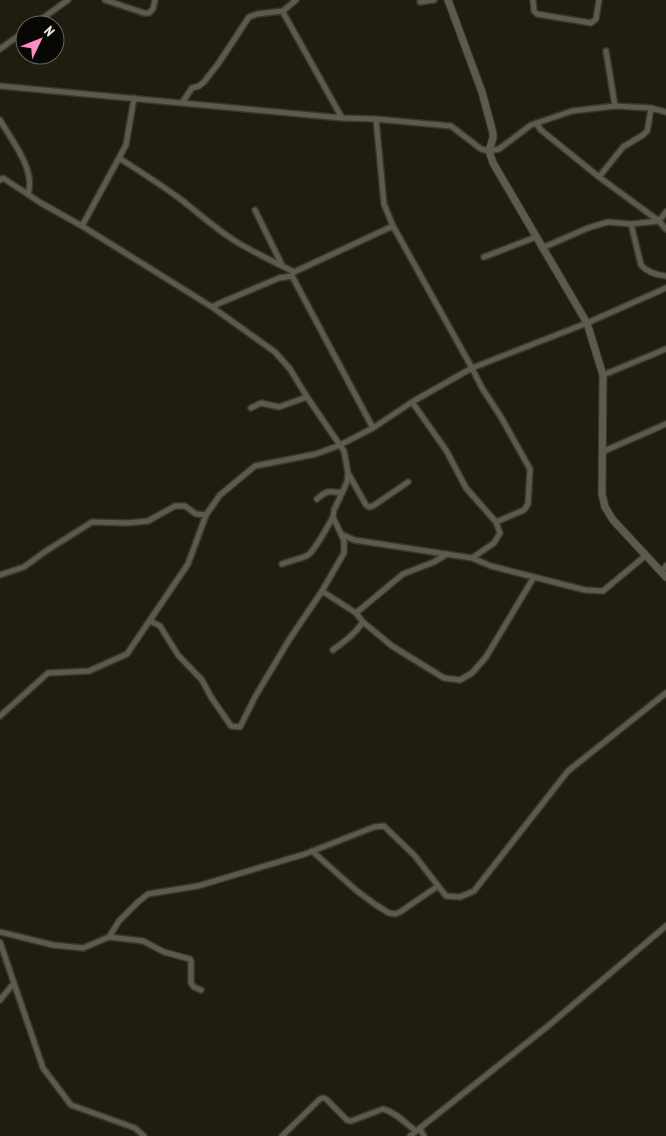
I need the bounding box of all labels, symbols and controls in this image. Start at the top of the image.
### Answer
north arrow [15,15,65,65]
text: N [40,22,59,40]

